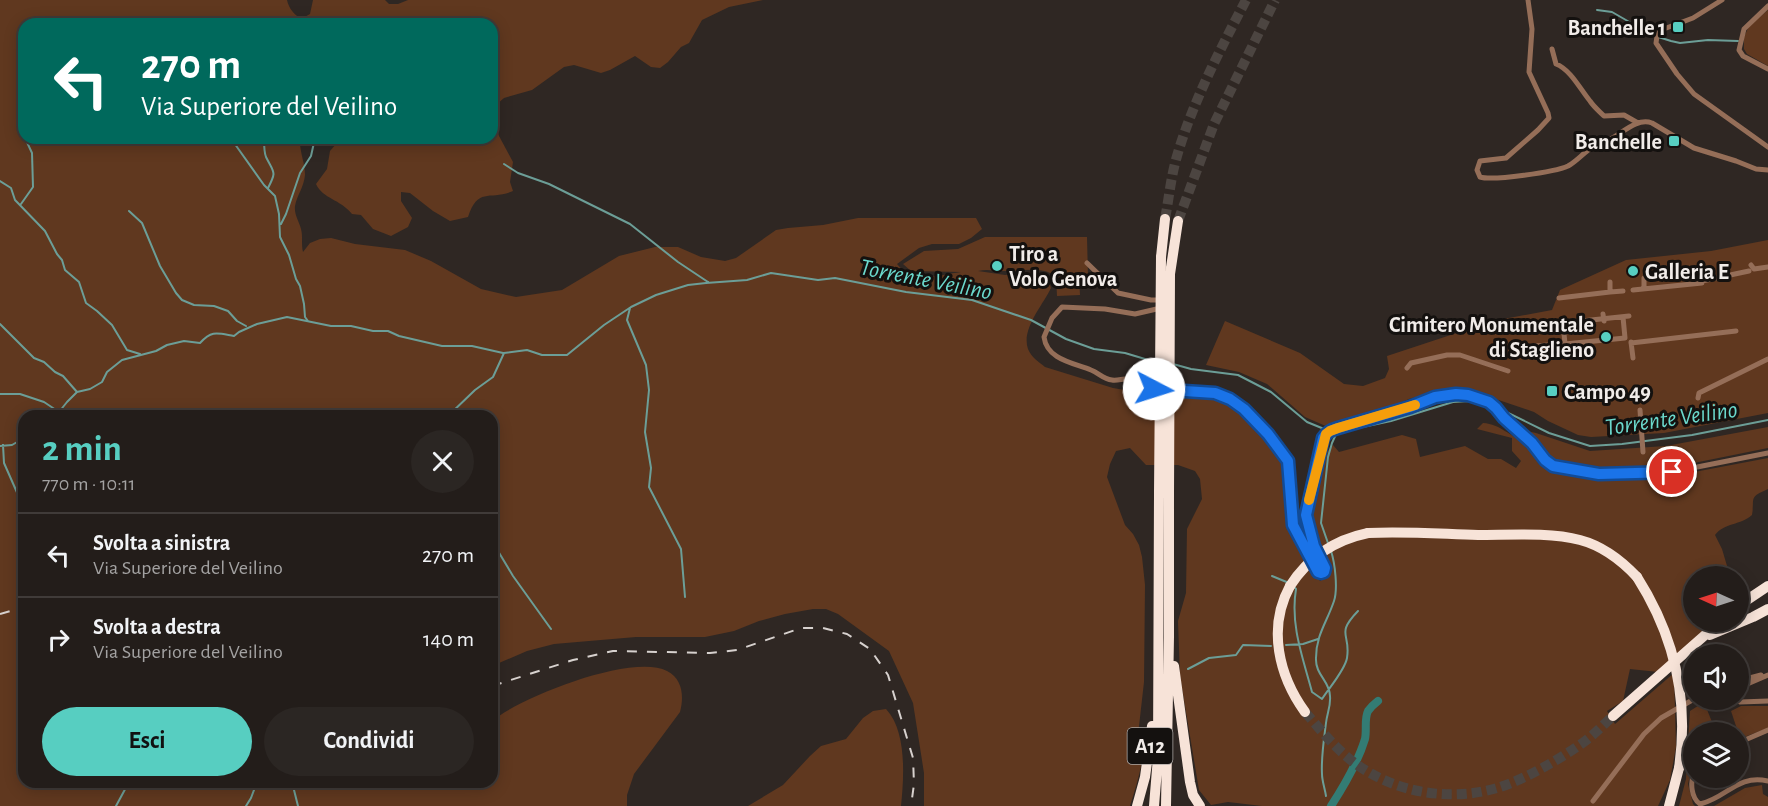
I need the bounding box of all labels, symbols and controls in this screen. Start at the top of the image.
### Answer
place label: Banchelle 1 [1568,17,1666,39]
marker: Banchelle 1 [1671,20,1685,34]
icon: left [42,42,120,120]
text: 270 m [141,44,241,86]
text: Via Superiore del Veilino [141,93,397,120]
place label: Banchelle [1575,131,1662,153]
marker: Banchelle [1667,134,1681,148]
place label: Tiro a Volo Genova [1009,243,1118,290]
water label: Torrente Veilino [858,255,994,305]
marker: Tiro a Volo Genova [990,259,1004,273]
place label: Galleria E [1645,261,1729,283]
marker: Galleria E [1626,264,1640,278]
place label: Cimitero Monumentale di Staglieno [1389,314,1594,361]
marker: Cimitero Monumentale di Staglieno [1599,330,1613,344]
position arrow [1122,357,1186,421]
place label: Campo 49 [1564,381,1651,403]
marker: Campo 49 [1545,384,1559,398]
water label: Torrente Veilino [1603,398,1739,440]
button: close [411,430,474,493]
text: 2 min [42,431,122,467]
pin [1646,446,1697,497]
icon: arrive [1655,455,1688,488]
text: 770 m · 10:11 [42,474,136,494]
text: Svolta a sinistra [93,532,230,554]
icon: left [42,539,75,572]
text: 270 m [422,544,474,566]
text: Via Superiore del Veilino [93,558,283,578]
north arrow [1683,566,1749,632]
map controls [1683,566,1749,788]
text: Svolta a destra [93,616,221,638]
icon: right [42,623,75,656]
text: 140 m [423,628,474,650]
text: Via Superiore del Veilino [93,642,283,662]
button: sound [1683,644,1749,710]
button: Esci [42,707,252,776]
button: Condividi [264,707,474,776]
button: layers [1683,722,1749,788]
road number: A12 [1128,728,1172,764]

